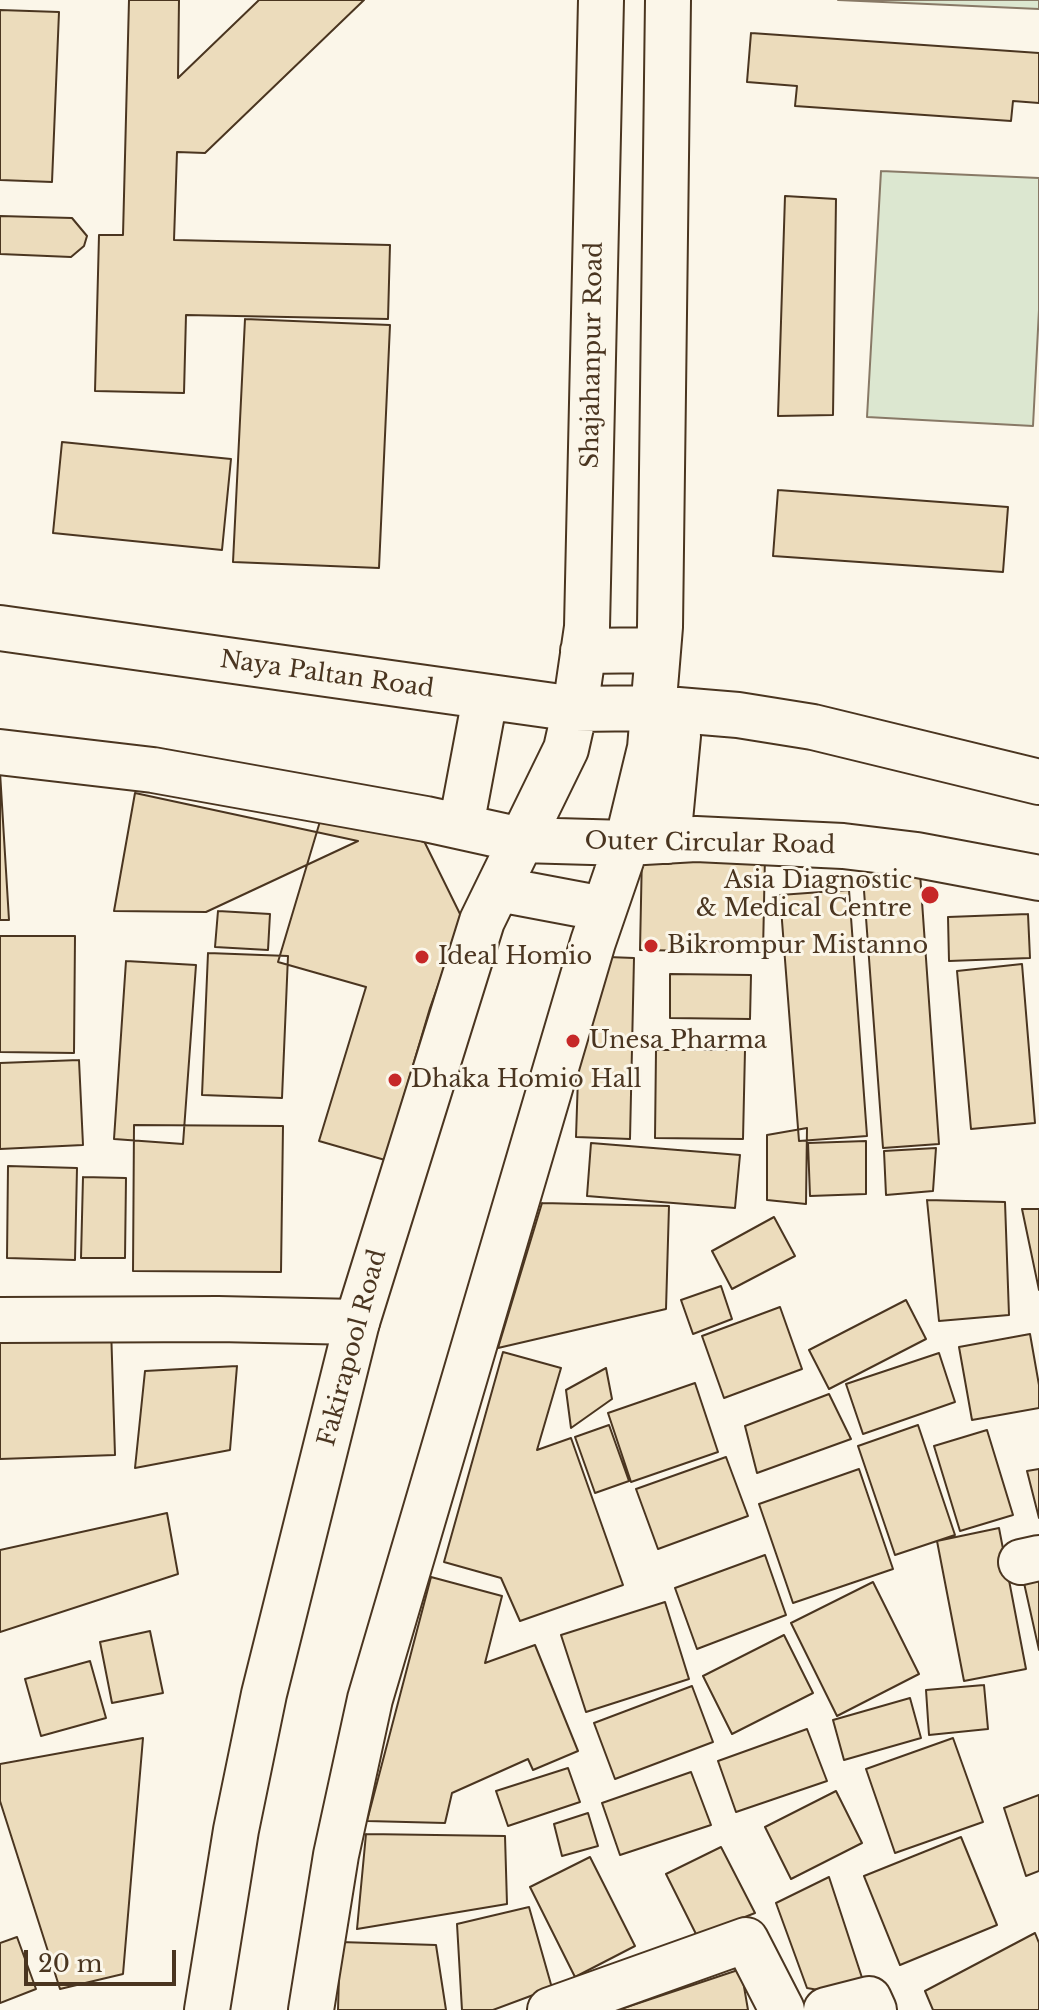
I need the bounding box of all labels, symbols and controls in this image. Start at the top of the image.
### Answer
street label: Shajahanpur Road [577,241,609,469]
street label: Naya Paltan Road [218,646,436,704]
street label: Outer Circular Road [584,827,836,861]
place label: Asia Diagnostic & Medical Centre [696,867,912,923]
marker: Asia Diagnostic & Medical Centre [919,884,941,906]
place label: Bikrompur Mistanno [667,932,928,960]
marker: Bikrompur Mistanno [642,937,660,955]
place label: Ideal Homio [438,943,592,971]
marker: Ideal Homio [413,948,431,966]
place label: Unesa Pharma [589,1027,767,1055]
marker: Unesa Pharma [564,1032,582,1050]
place label: Dhaka Homio Hall [411,1066,642,1094]
marker: Dhaka Homio Hall [386,1071,404,1089]
street label: Fakirapool Road [313,1246,393,1450]
scale bar [28,1934,180,1984]
text: 20 m [38,1949,103,1978]

